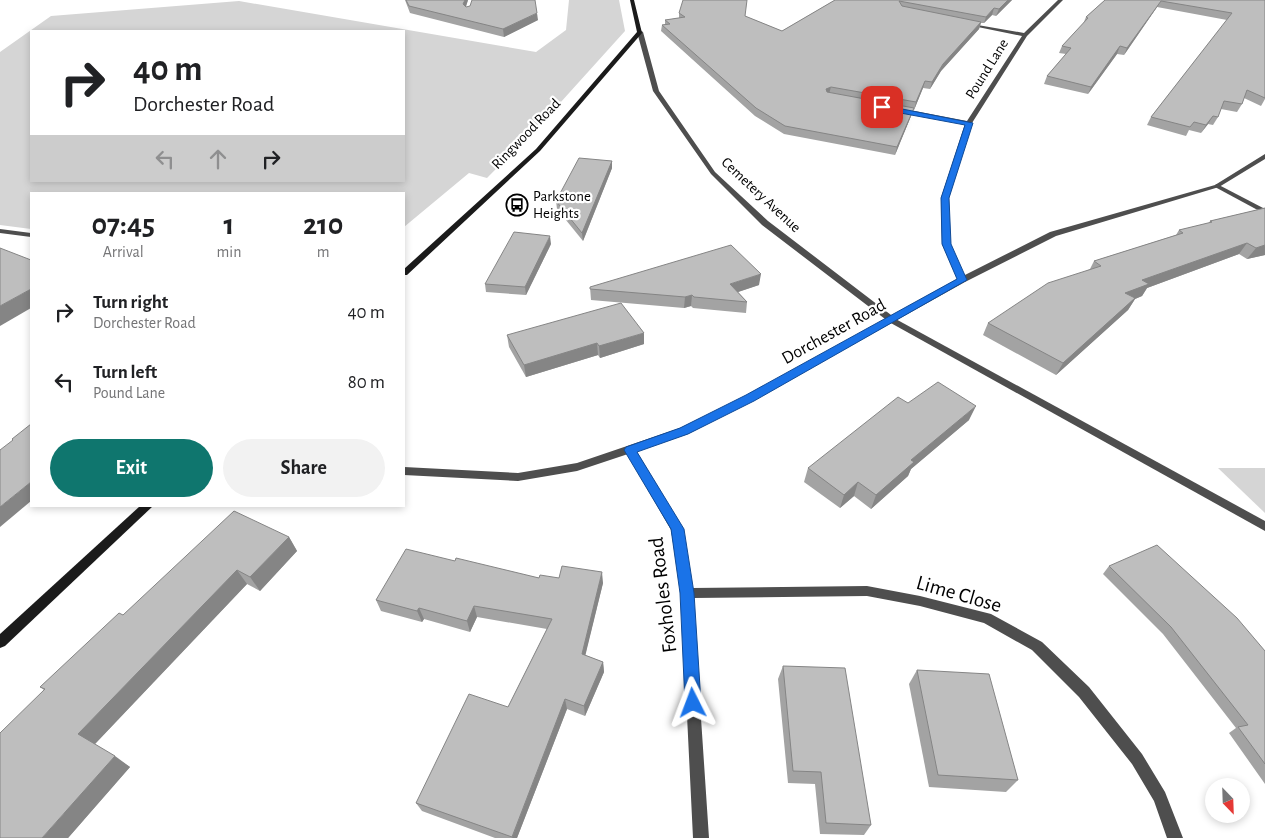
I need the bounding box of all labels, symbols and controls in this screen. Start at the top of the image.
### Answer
street label: Pound Lane [963,36,1011,102]
icon: right [50,50,115,115]
text: 40 m [133,52,202,87]
pin [861,86,903,128]
text: Dorchester Road [133,93,274,115]
icon: arrive [868,93,896,121]
street label: Ringwood Road [489,96,563,172]
icon: left [151,145,179,173]
icon: ahead [204,145,232,173]
icon: right [257,145,285,173]
street label: Cemetery Avenue [718,155,804,235]
place label: Parkstone Heights [533,189,591,221]
bus stop icon: Parkstone Heights [505,193,529,217]
text: 07:45 [91,210,155,240]
text: 1 [224,210,234,240]
text: 210 [303,210,343,240]
text: Arrival [103,244,144,260]
text: min [216,244,241,260]
text: m [317,244,330,260]
text: Turn right [93,293,168,312]
street label: Dorchester Road [779,296,889,368]
icon: right [50,298,78,326]
text: 40 m [347,303,385,322]
text: Dorchester Road [93,315,196,331]
text: Turn left [93,363,157,382]
icon: left [50,368,78,396]
text: 80 m [348,373,385,392]
text: Pound Lane [93,385,165,401]
button: Exit [50,439,213,497]
button: Share [223,439,385,497]
street label: Foxholes Road [645,536,681,654]
street label: Lime Close [914,572,1004,616]
position arrow [666,676,718,728]
north arrow [1205,778,1250,822]
map controls [1205,778,1250,823]

